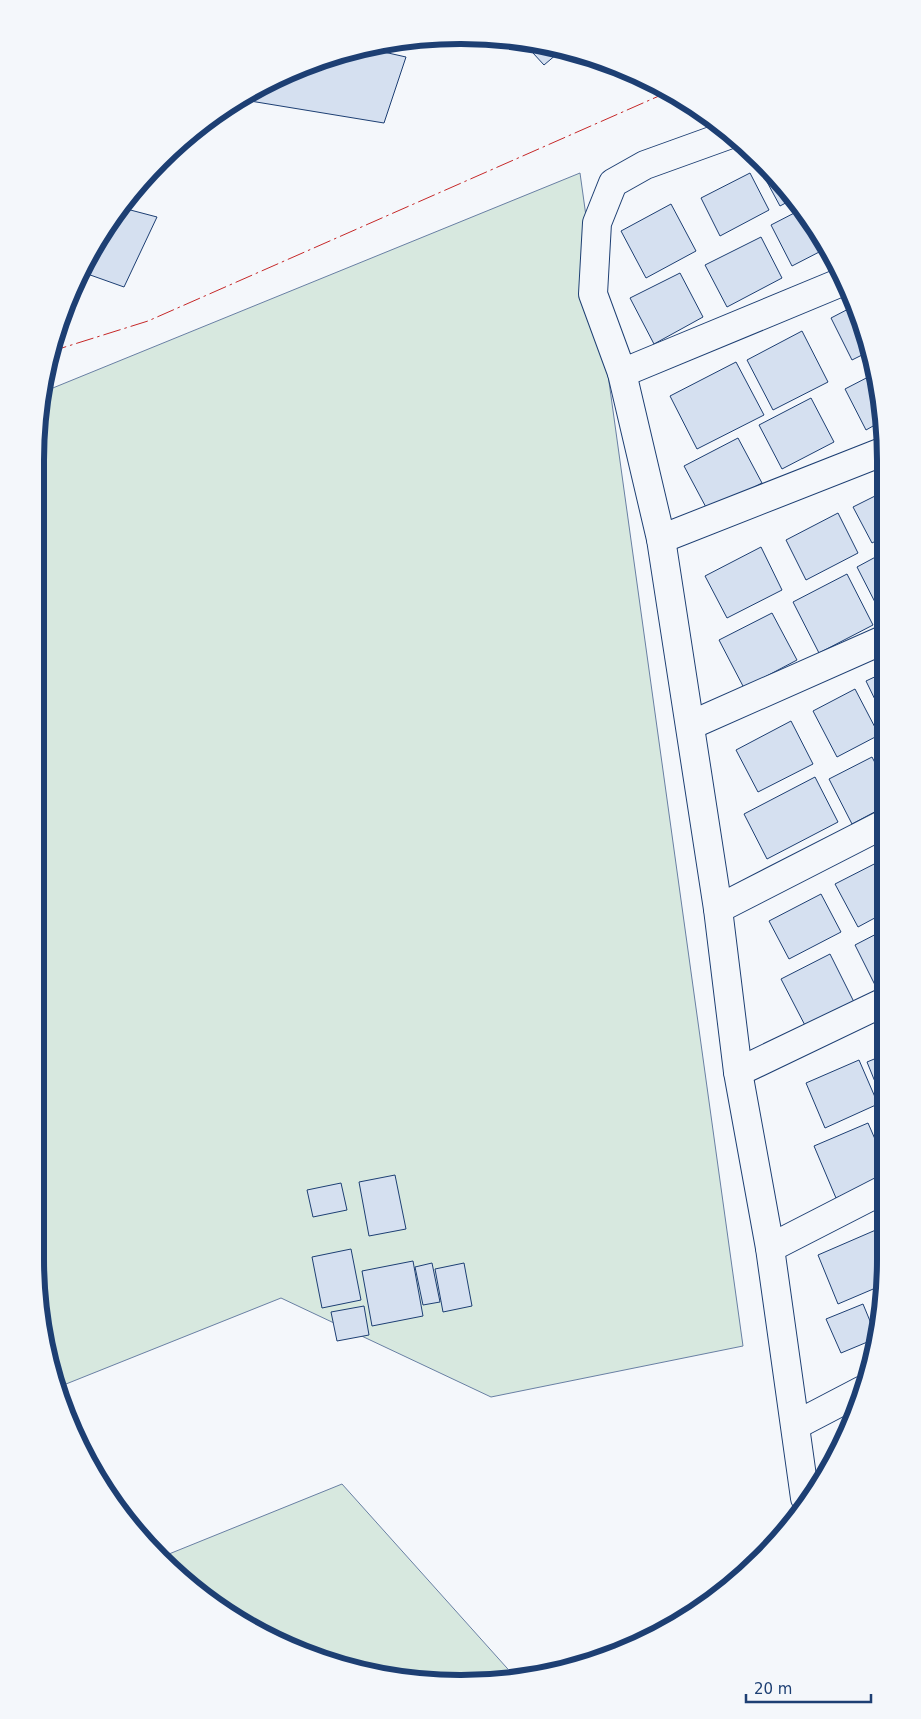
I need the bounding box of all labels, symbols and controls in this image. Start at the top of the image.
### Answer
scale bar [746,1672,871,1704]
text: 20 m [754,1680,792,1698]

